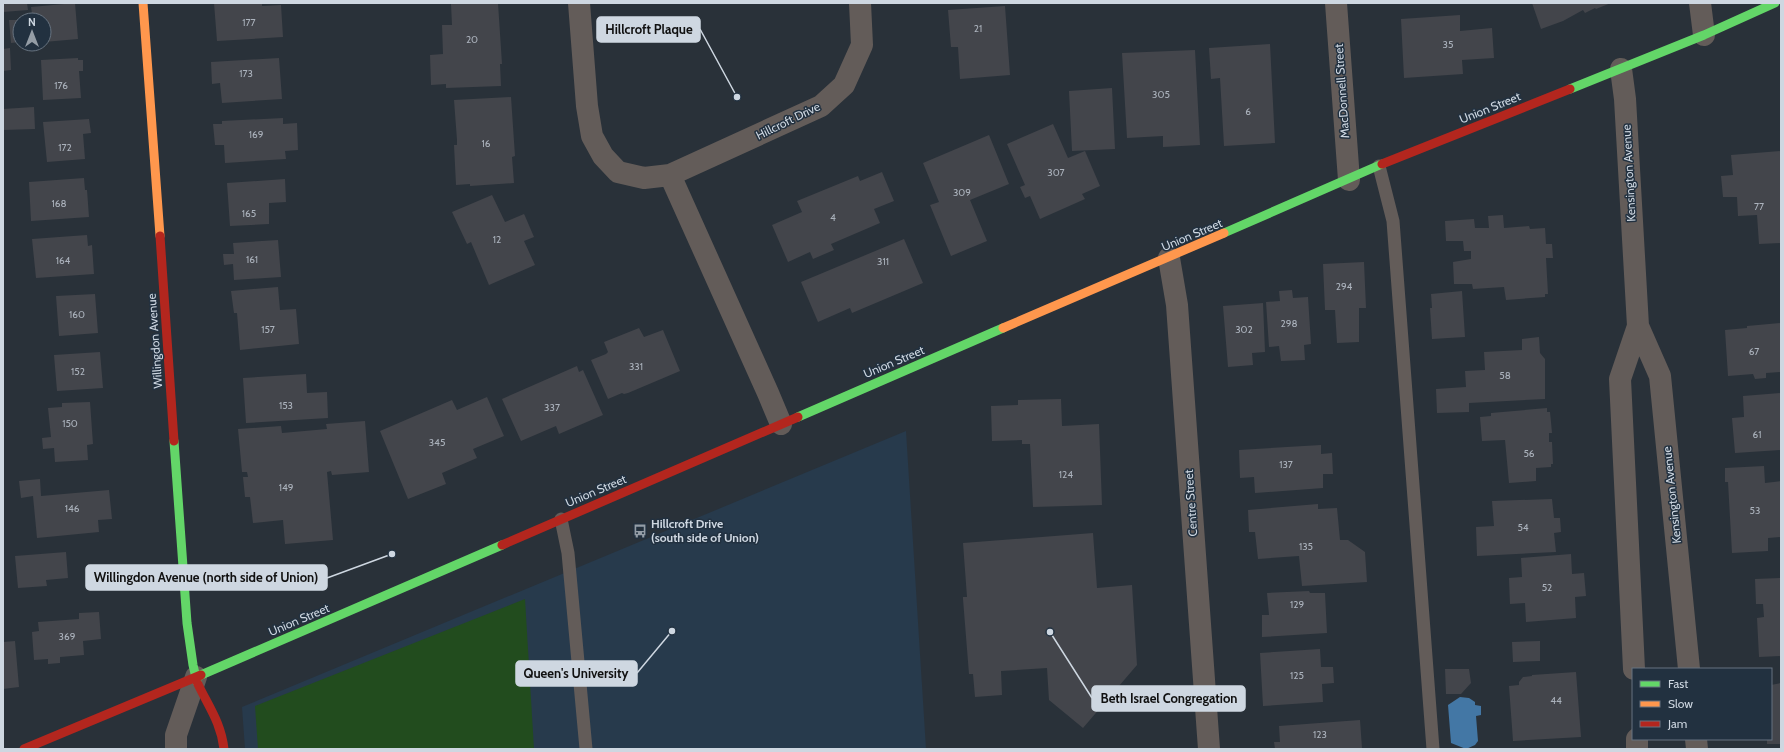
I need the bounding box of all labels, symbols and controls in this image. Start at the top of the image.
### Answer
north arrow [12,12,52,52]
text: N [28,15,36,29]
house number: 177 [242,16,256,29]
callout: Hillcroft Plaque [597,17,700,42]
text: Hillcroft Plaque [605,21,693,37]
house number: 21 [974,22,982,35]
house number: 20 [466,33,478,46]
house number: 35 [1443,38,1453,51]
street label: MacDonnell Street [1331,43,1352,139]
house number: 173 [239,67,253,80]
house number: 176 [54,79,68,92]
house number: 305 [1152,88,1170,101]
street label: Union Street [1457,88,1523,127]
street label: Hillcroft Drive [753,99,822,143]
house number: 6 [1245,105,1251,118]
street label: Kensington Avenue [1618,124,1639,222]
house number: 169 [249,128,264,141]
house number: 16 [482,137,491,150]
house number: 172 [58,141,72,154]
house number: 307 [1047,166,1065,179]
house number: 309 [953,186,971,199]
house number: 168 [51,197,67,210]
house number: 77 [1754,200,1764,213]
house number: 165 [242,207,256,220]
house number: 4 [830,211,836,224]
street label: Union Street [1159,215,1224,254]
house number: 12 [493,233,501,246]
house number: 161 [246,253,258,266]
house number: 164 [56,254,71,267]
house number: 311 [877,255,889,268]
house number: 294 [1336,280,1353,293]
street label: Willingdon Avenue [144,293,165,389]
house number: 160 [69,308,85,321]
house number: 298 [1281,317,1297,330]
house number: 157 [261,323,275,336]
house number: 302 [1235,323,1253,336]
street label: Union Street [861,342,926,381]
house number: 67 [1749,345,1759,358]
house number: 331 [629,360,643,373]
house number: 152 [71,365,85,378]
house number: 58 [1499,369,1511,382]
house number: 153 [279,399,293,412]
house number: 337 [544,401,560,414]
house number: 150 [62,417,78,430]
house number: 61 [1753,428,1761,441]
house number: 345 [429,436,445,449]
street label: Kensington Avenue [1659,446,1684,544]
house number: 56 [1523,447,1535,460]
house number: 137 [1279,458,1293,471]
house number: 124 [1059,468,1073,481]
street label: Centre Street [1181,469,1200,537]
street label: Union Street [563,471,628,510]
house number: 149 [279,481,294,494]
house number: 146 [65,502,80,515]
house number: 53 [1750,504,1760,517]
place label: Hillcroft Drive (south side of Union) [651,516,759,545]
house number: 54 [1517,521,1529,534]
bus stop icon: Hillcroft Drive (south side of Union) [632,523,648,539]
house number: 135 [1299,540,1313,553]
callout: Willingdon Avenue (north side of Union) [86,565,327,590]
text: Willingdon Avenue (north side of Union) [94,569,318,585]
house number: 52 [1542,581,1552,594]
house number: 129 [1290,598,1304,611]
street label: Union Street [266,600,331,639]
house number: 369 [59,630,76,643]
callout: Queen's University [516,661,637,686]
text: Queen's University [524,665,628,681]
legend [1632,668,1772,740]
house number: 125 [1290,669,1304,682]
text: Fast [1668,676,1688,691]
callout: Beth Israel Congregation [1092,686,1245,711]
text: Beth Israel Congregation [1101,690,1237,706]
house number: 44 [1550,694,1562,707]
text: Slow [1668,696,1693,711]
text: Jam [1667,716,1687,731]
house number: 123 [1313,728,1327,741]

